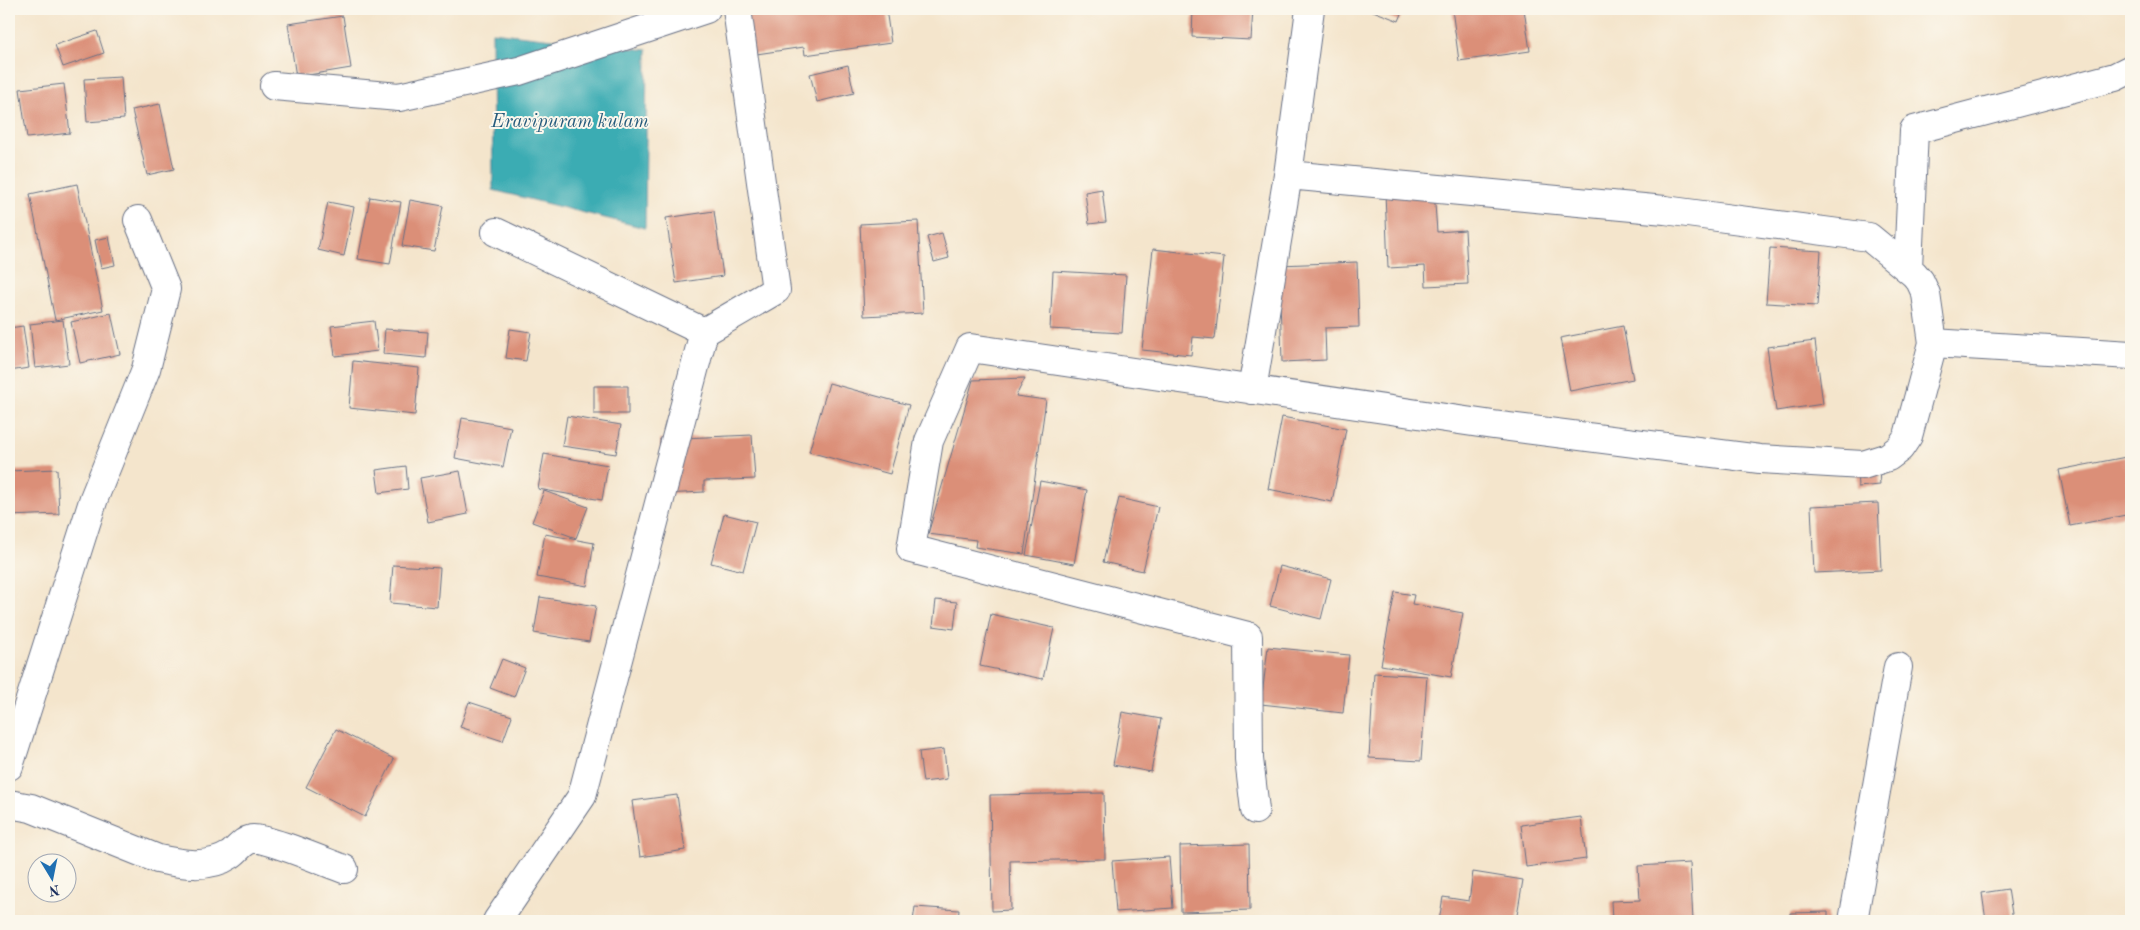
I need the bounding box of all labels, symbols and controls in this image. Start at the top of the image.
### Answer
water label: Eravipuram kulam [490,113,649,132]
north arrow [28,852,78,902]
text: N [47,882,61,898]

